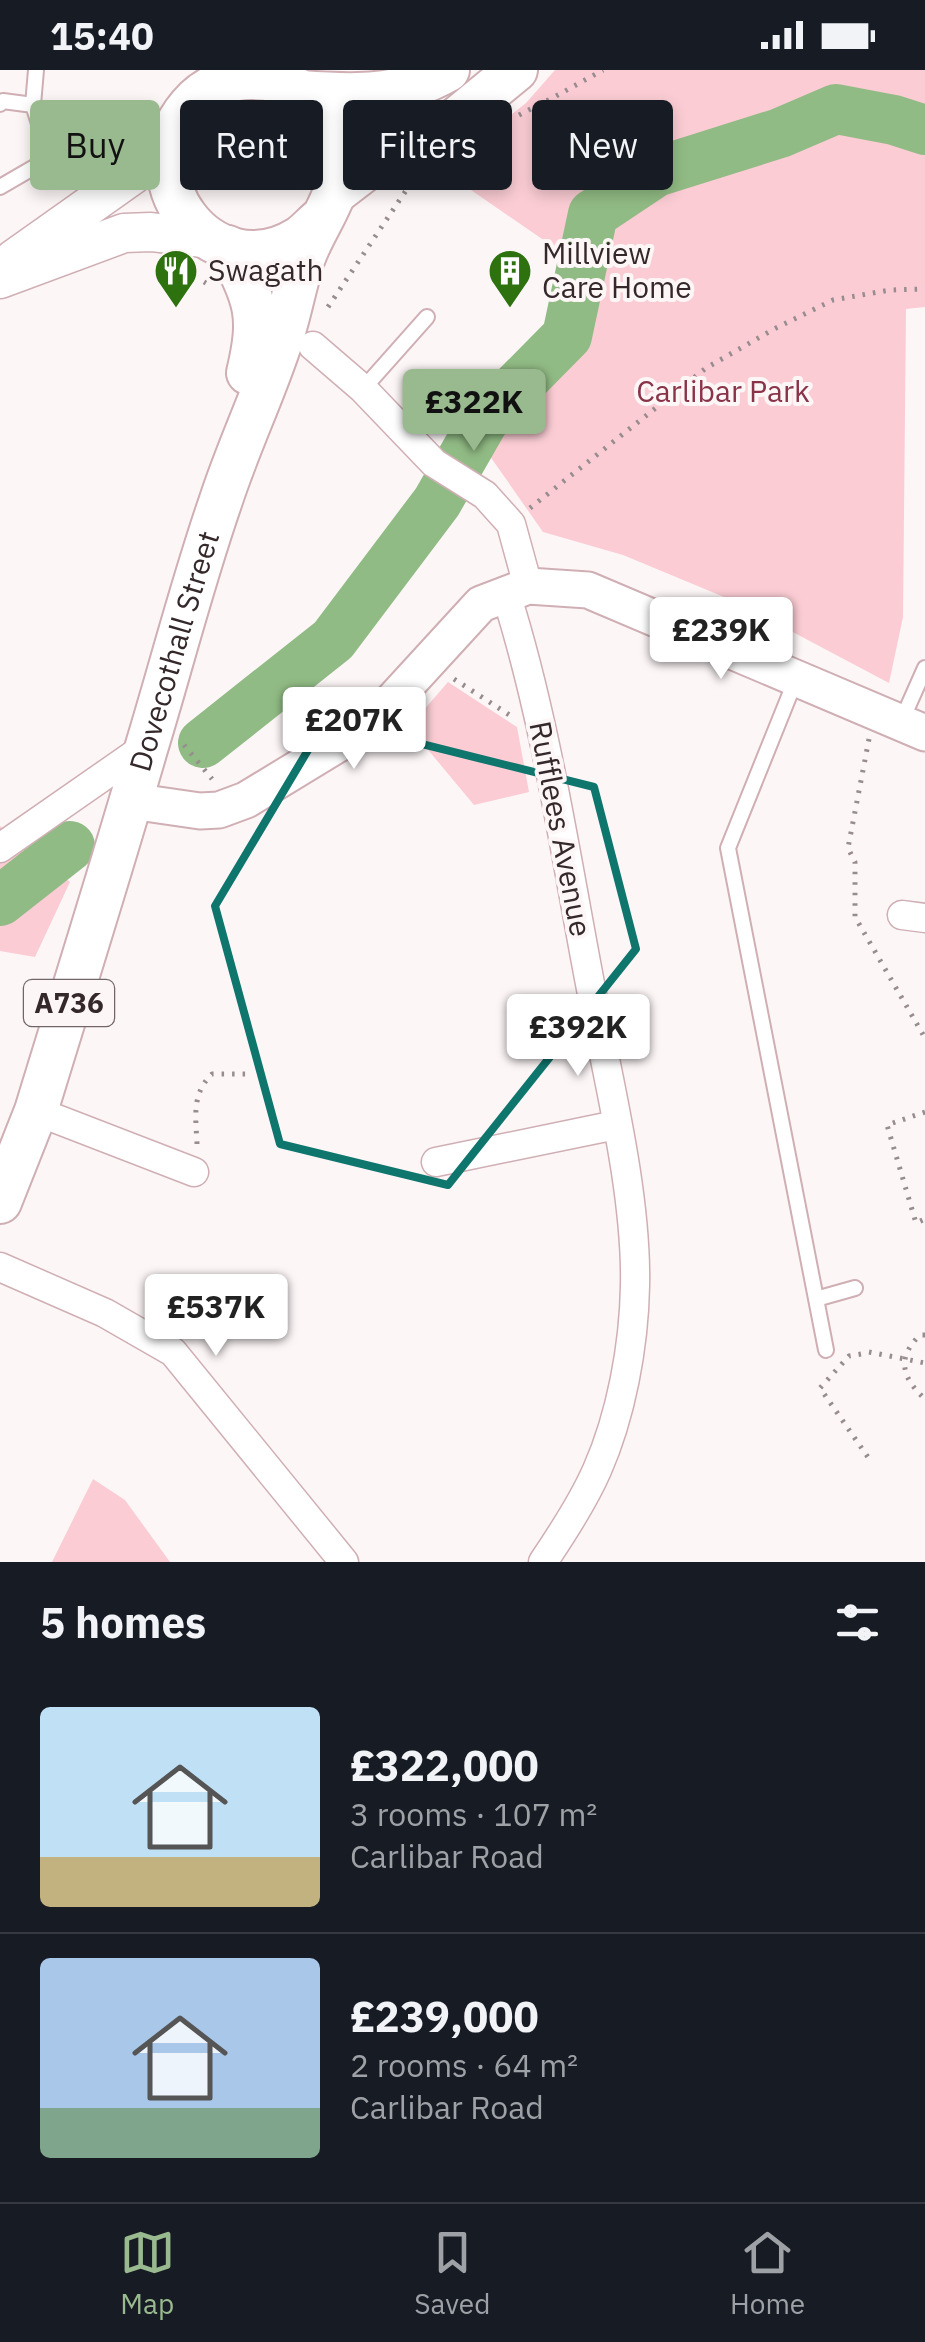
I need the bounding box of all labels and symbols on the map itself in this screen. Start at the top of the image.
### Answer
place label: Millview Care Home [542,233,692,306]
restaurant icon: Swagath [153,248,199,309]
building icon: Millview Care Home [487,248,533,309]
place label: Swagath [208,250,324,289]
pin: £322K [404,369,544,454]
park label: Carlibar Park [636,371,810,410]
street label: Dovecothall Street [120,526,227,776]
pin: £239K [651,597,791,682]
pin: £207K [284,687,424,772]
street label: Rufflees Avenue [521,718,601,940]
road number: A736 [24,980,114,1026]
pin: £392K [508,994,648,1079]
pin: £537K [146,1274,286,1359]

